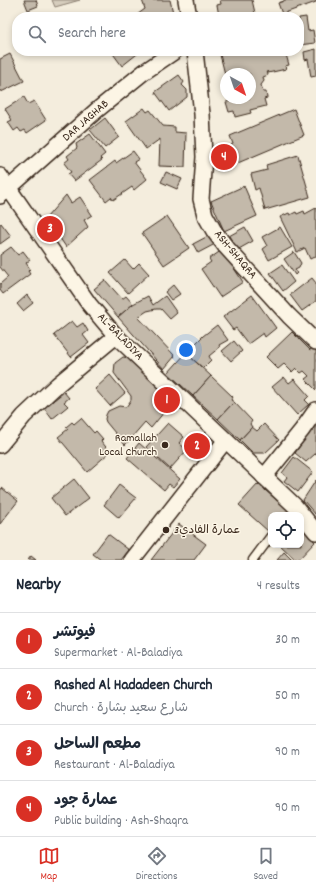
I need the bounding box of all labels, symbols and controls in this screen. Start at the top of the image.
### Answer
search box [12,12,304,56]
icon: search [26,23,48,45]
text: Search here [58,23,126,45]
north arrow [220,68,256,104]
street label: DAR JAGHAB [59,96,113,146]
pin: 4 [211,142,237,172]
pin: 3 [37,214,63,244]
street label: ASH-SHAQRA [209,227,261,284]
street label: AL-BALADIYA [93,309,147,365]
your location [176,340,196,360]
pin: 1 [154,385,180,415]
place label: Ramallah Local Church [99,430,157,461]
pin: 2 [184,431,210,461]
marker: Ramallah Local Church [160,440,170,450]
map controls [268,512,304,548]
button: locate [268,512,304,548]
place label: عمارة الفادي3 [174,522,241,539]
marker: عمارة الفادي3 [161,525,171,535]
text: Nearby [16,574,60,598]
text: 4 results [257,577,300,596]
text: فيوتشر [54,622,96,644]
text: 1 [28,631,30,650]
text: 30 m [275,631,300,650]
text: Supermarket · Al-Baladiya [54,644,182,663]
text: Rashed Al Hadadeen Church [54,675,212,697]
text: 2 [26,687,32,706]
text: 50 m [275,687,300,706]
text: Church · شارع سعيد بشارة [54,699,188,718]
text: مطعم الساحل [54,734,141,756]
text: 3 [26,743,32,762]
text: 90 m [275,743,300,762]
text: Restaurant · Al-Baladiya [54,756,175,775]
text: عمارة جود [54,790,118,812]
text: 4 [26,799,32,818]
text: 90 m [275,799,300,818]
text: Public building · Ash-Shaqra [54,812,188,831]
tab: Map [38,845,60,885]
tab: Directions [136,845,178,885]
tab: Saved [253,845,278,885]

